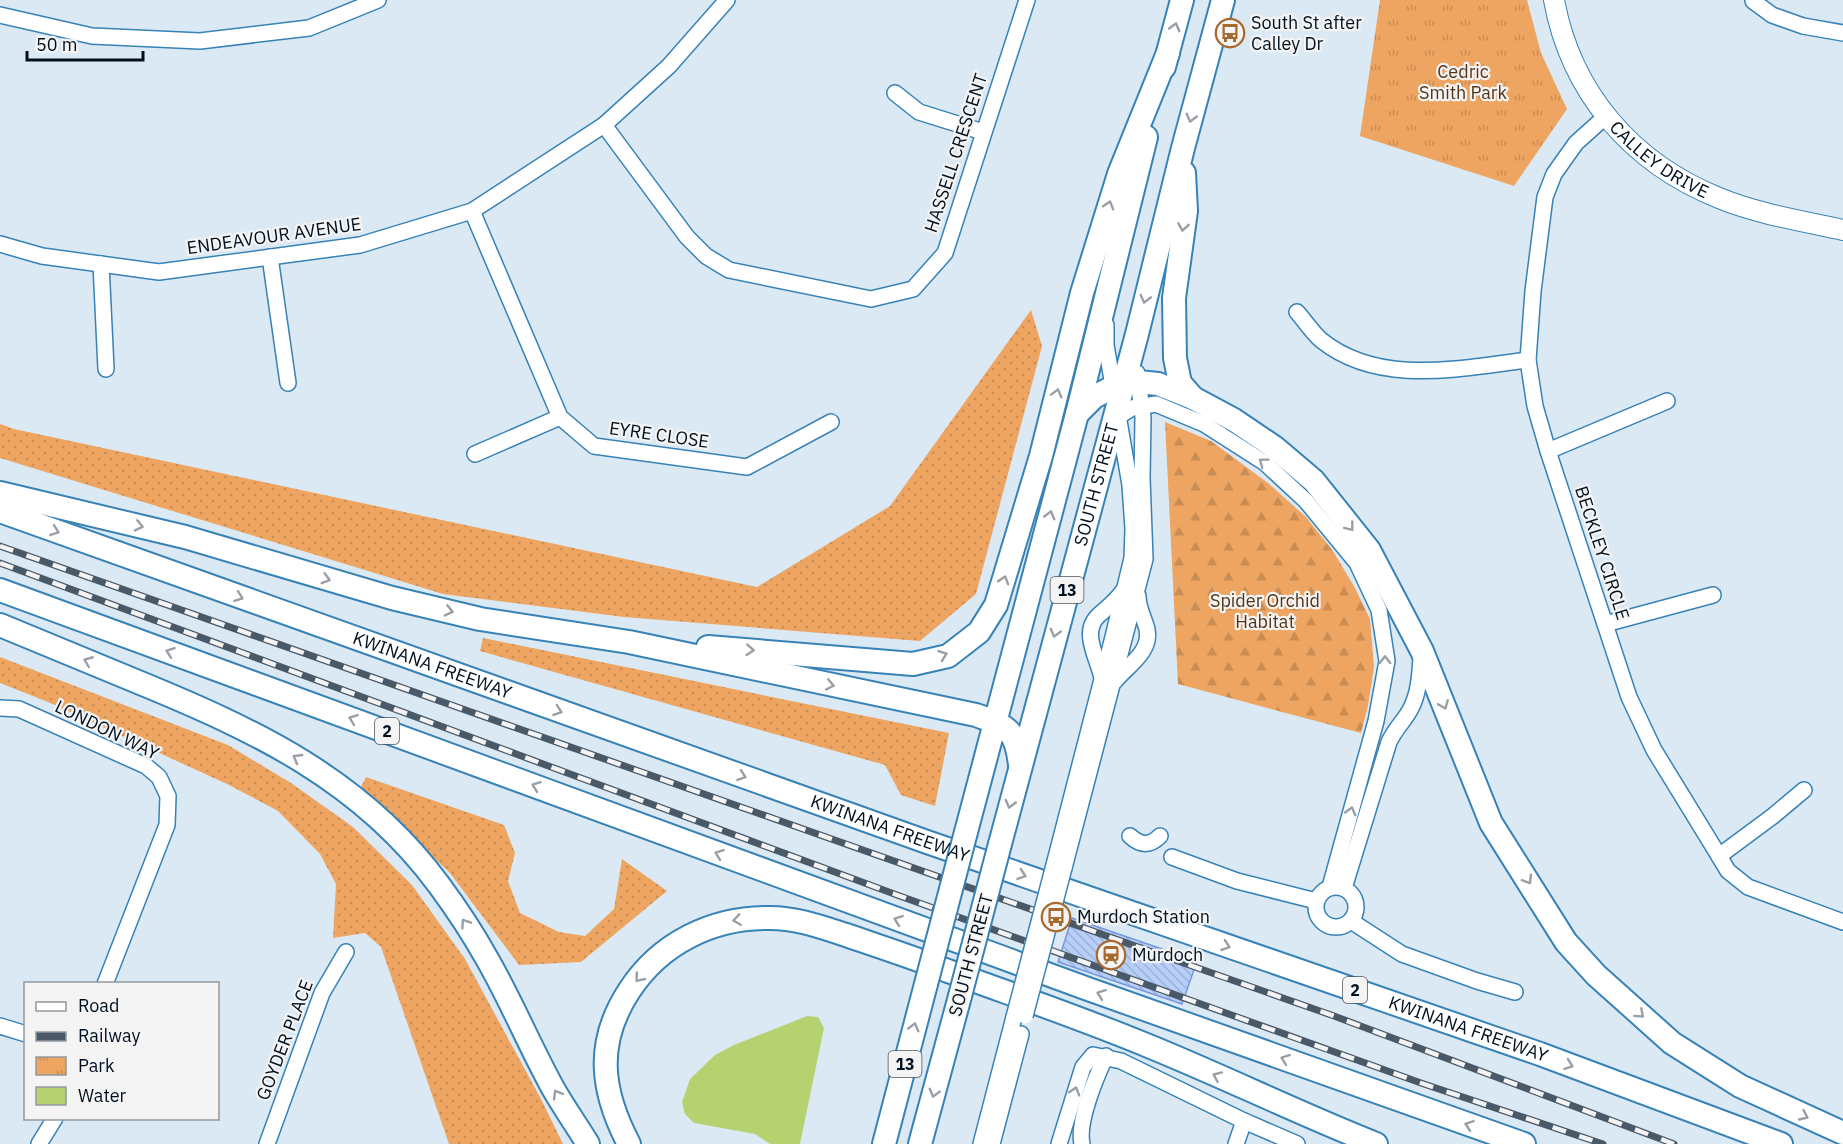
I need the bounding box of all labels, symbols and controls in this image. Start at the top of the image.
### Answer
place label: South St after Calley Dr [1251,11,1362,55]
bus stop icon: South St after Calley Dr [1214,17,1246,49]
one-way arrow [1168,22,1180,33]
scale bar [27,24,142,62]
text: 50 m [36,33,78,56]
park label: Cedric Smith Park [1419,60,1507,104]
street label: HASSELL CRESCENT [919,70,992,235]
one-way arrow [1186,112,1198,122]
street label: CALLEY DRIVE [1605,116,1713,203]
one-way arrow [1102,200,1114,211]
street label: ENDEAVOUR AVENUE [185,212,363,259]
one-way arrow [1177,222,1190,232]
one-way arrow [1140,293,1153,303]
one-way arrow [1049,388,1062,398]
street label: EYRE CLOSE [608,416,710,453]
street label: SOUTH STREET [1069,421,1123,548]
one-way arrow [1258,459,1269,470]
street label: BECKLEY CIRCLE [1570,483,1635,623]
one-way arrow [1042,510,1055,520]
one-way arrow [133,519,143,532]
one-way arrow [1343,520,1354,531]
one-way arrow [49,524,60,537]
one-way arrow [321,571,331,584]
one-way arrow [997,575,1009,586]
road number: 13 [1050,577,1084,603]
one-way arrow [233,589,244,602]
park label: Spider Orchid Habitat [1210,589,1320,633]
one-way arrow [443,604,453,617]
street label: KWINANA FREEWAY [350,626,515,704]
one-way arrow [1050,628,1063,638]
one-way arrow [746,644,755,657]
one-way arrow [165,647,176,659]
one-way arrow [937,650,948,663]
one-way arrow [1379,655,1392,664]
one-way arrow [84,656,95,668]
one-way arrow [825,678,835,691]
street label: LONDON WAY [51,694,163,765]
one-way arrow [1437,699,1449,710]
one-way arrow [552,703,563,716]
one-way arrow [348,713,359,726]
road number: 2 [375,718,399,744]
one-way arrow [293,754,304,766]
one-way arrow [736,768,746,781]
one-way arrow [531,781,542,794]
street label: KWINANA FREEWAY [808,789,973,867]
one-way arrow [1005,799,1017,809]
one-way arrow [1344,806,1357,816]
one-way arrow [714,849,725,861]
one-way arrow [1016,867,1027,880]
one-way arrow [1520,874,1531,885]
street label: SOUTH STREET [943,891,998,1019]
bus stop icon: Murdoch Station [1040,901,1072,933]
place label: Murdoch Station [1077,905,1210,928]
one-way arrow [732,914,741,926]
one-way arrow [894,915,905,927]
one-way arrow [461,918,472,929]
one-way arrow [1220,938,1231,951]
station icon: Murdoch [1095,939,1127,971]
place label: Murdoch [1132,943,1203,966]
one-way arrow [635,971,646,982]
street label: GOYDER PLACE [251,976,318,1103]
road number: 2 [1343,977,1367,1003]
legend [24,982,219,1120]
one-way arrow [1096,989,1107,1002]
street label: KWINANA FREEWAY [1386,991,1552,1067]
text: Road [78,994,119,1017]
one-way arrow [1633,1007,1643,1018]
one-way arrow [907,1022,920,1032]
text: Railway [78,1024,140,1047]
road number: 13 [888,1051,922,1077]
text: Park [78,1054,115,1077]
one-way arrow [1280,1054,1291,1067]
one-way arrow [1563,1058,1574,1071]
one-way arrow [1212,1071,1223,1083]
text: Water [78,1084,127,1107]
one-way arrow [1068,1086,1080,1097]
one-way arrow [929,1087,941,1098]
one-way arrow [553,1090,565,1100]
one-way arrow [1798,1109,1809,1121]
one-way arrow [1464,1119,1475,1132]

